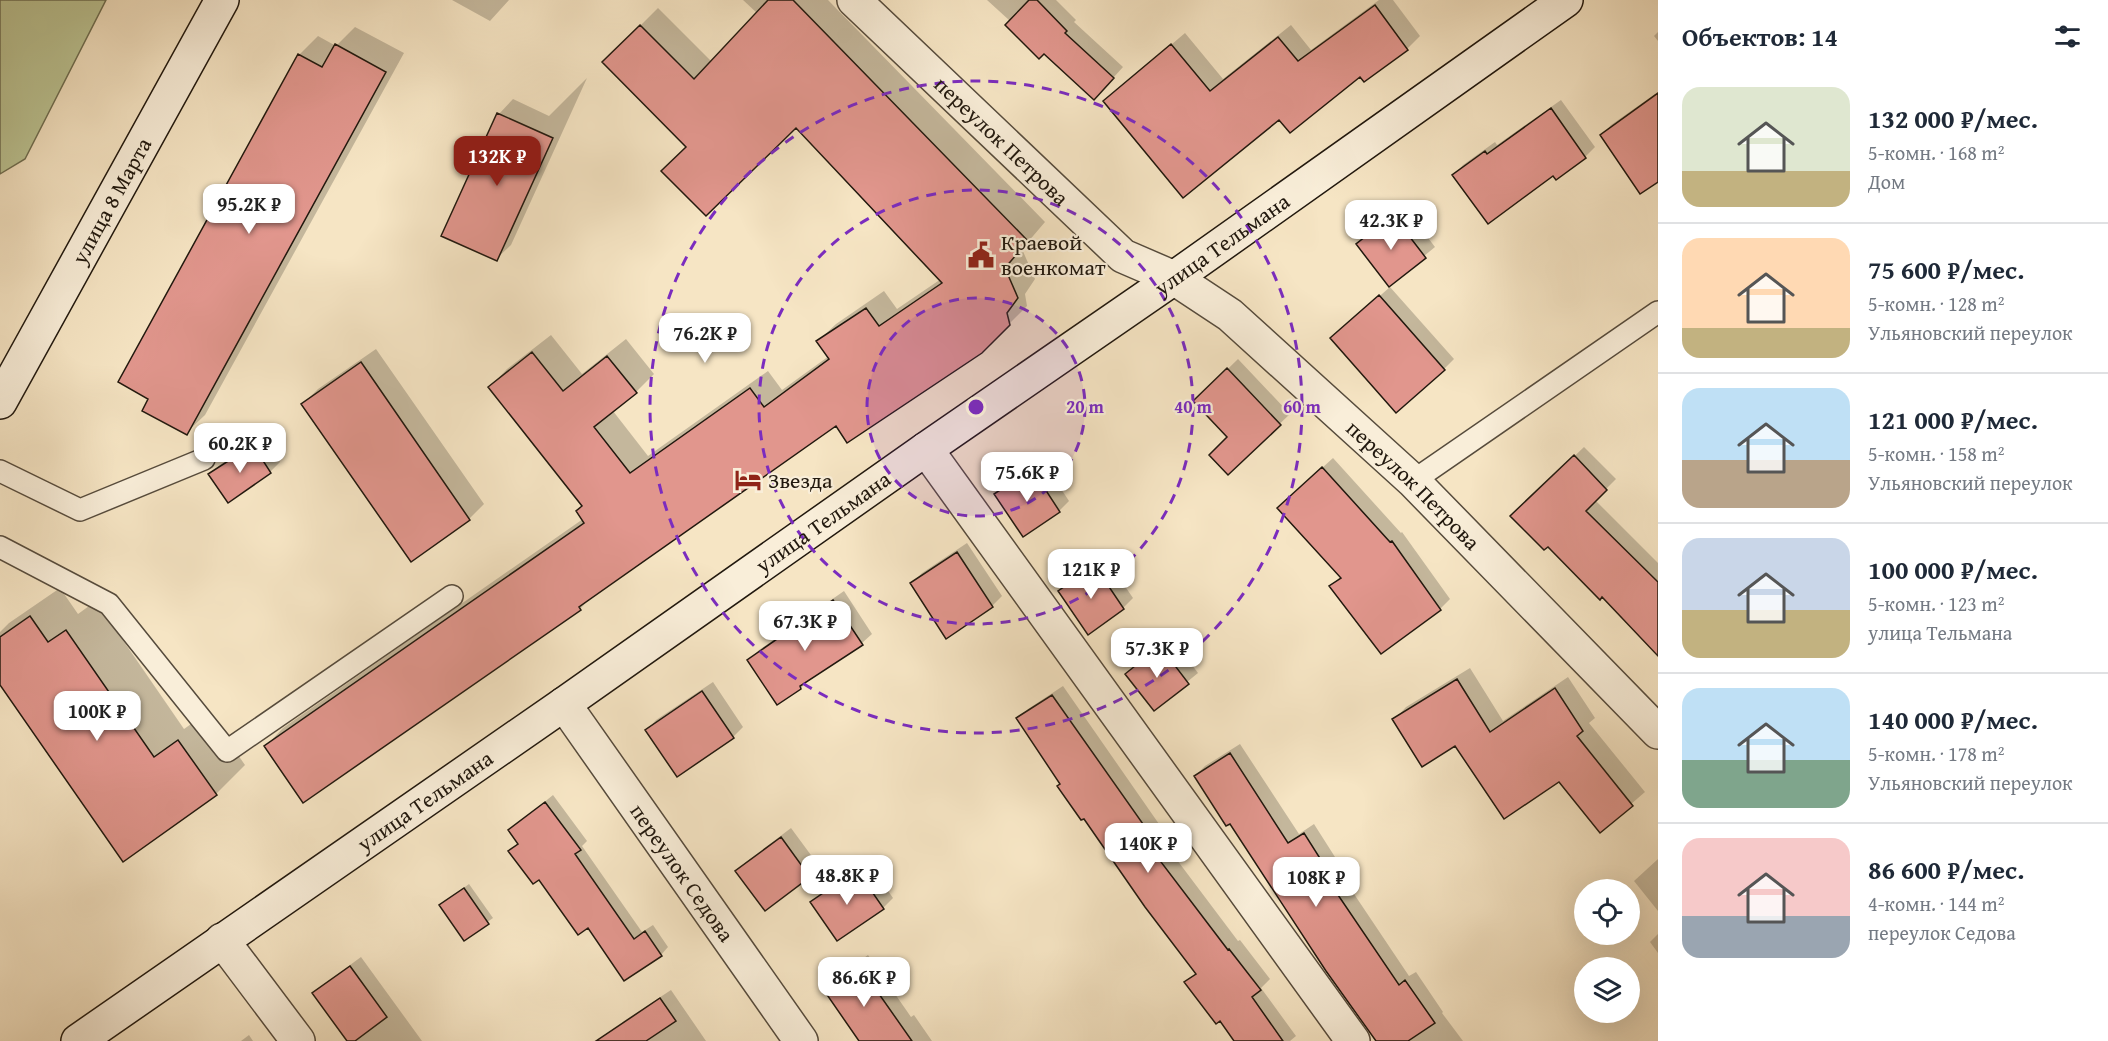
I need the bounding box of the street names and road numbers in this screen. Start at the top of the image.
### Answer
street label: переулок Петрова [927,69,1077,213]
street label: улица 8 Марта [63,131,159,271]
street label: улица Тельмана [1147,185,1296,304]
street label: переулок Петрова [1339,412,1488,557]
street label: улица Тельмана [748,463,897,581]
street label: улица Тельмана [350,742,500,860]
street label: переулок Седова [623,797,743,949]

